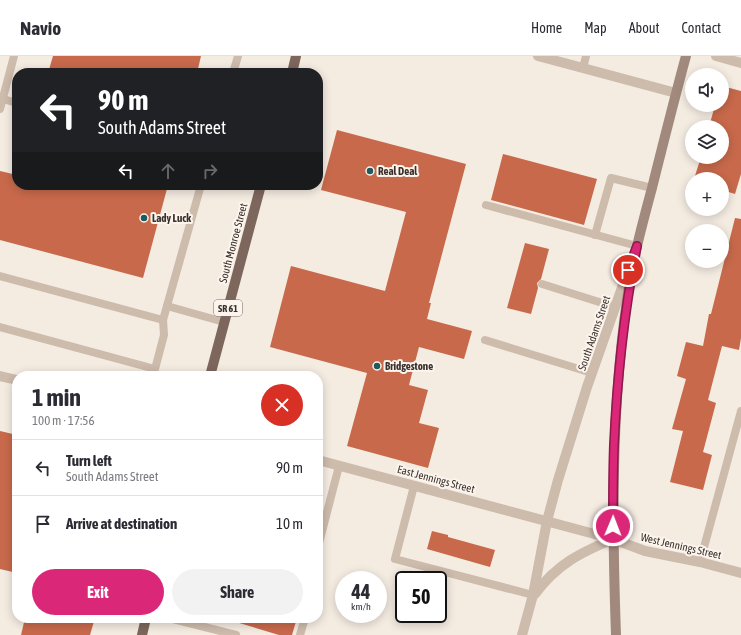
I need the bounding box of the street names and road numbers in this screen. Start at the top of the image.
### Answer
street label: South Monroe Street [217,202,249,284]
street label: South Adams Street [576,294,612,372]
road number: SR 61 [214,300,242,316]
street label: East Jennings Street [396,463,476,495]
street label: West Jennings Street [639,531,723,561]

